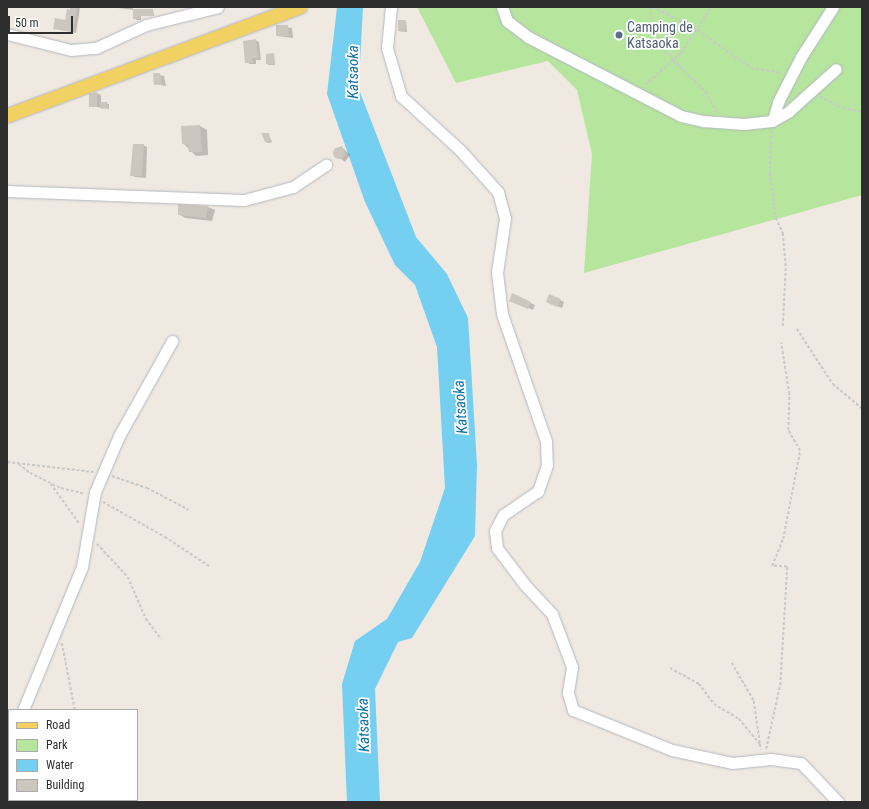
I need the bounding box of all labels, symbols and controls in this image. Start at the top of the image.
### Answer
scale bar [10,8,75,34]
text: 50 m [15,16,39,30]
place label: Camping de Katsaoka [627,19,693,52]
marker: Camping de Katsaoka [614,30,624,40]
water label: Katsaoka [345,45,363,99]
water label: Katsaoka [450,380,472,434]
water label: Katsaoka [354,698,374,752]
legend [8,709,138,801]
text: Road [46,718,70,732]
text: Park [46,738,67,752]
text: Water [46,758,74,772]
text: Building [46,778,84,792]

